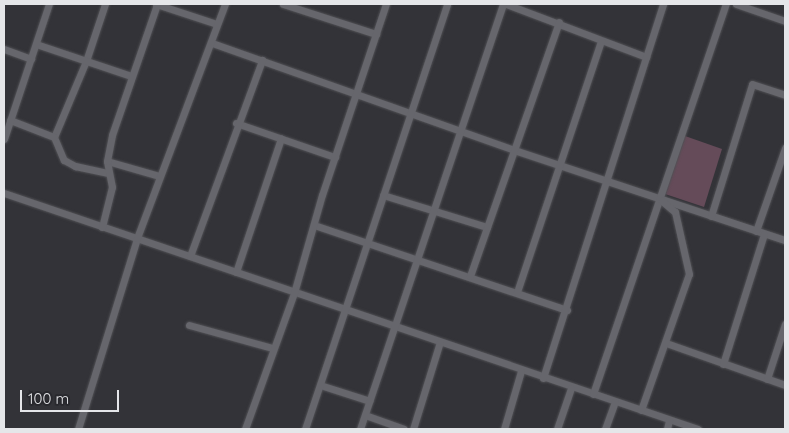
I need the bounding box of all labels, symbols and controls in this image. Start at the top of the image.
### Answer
scale bar [22,380,121,412]
text: 100 m [28,389,69,408]

